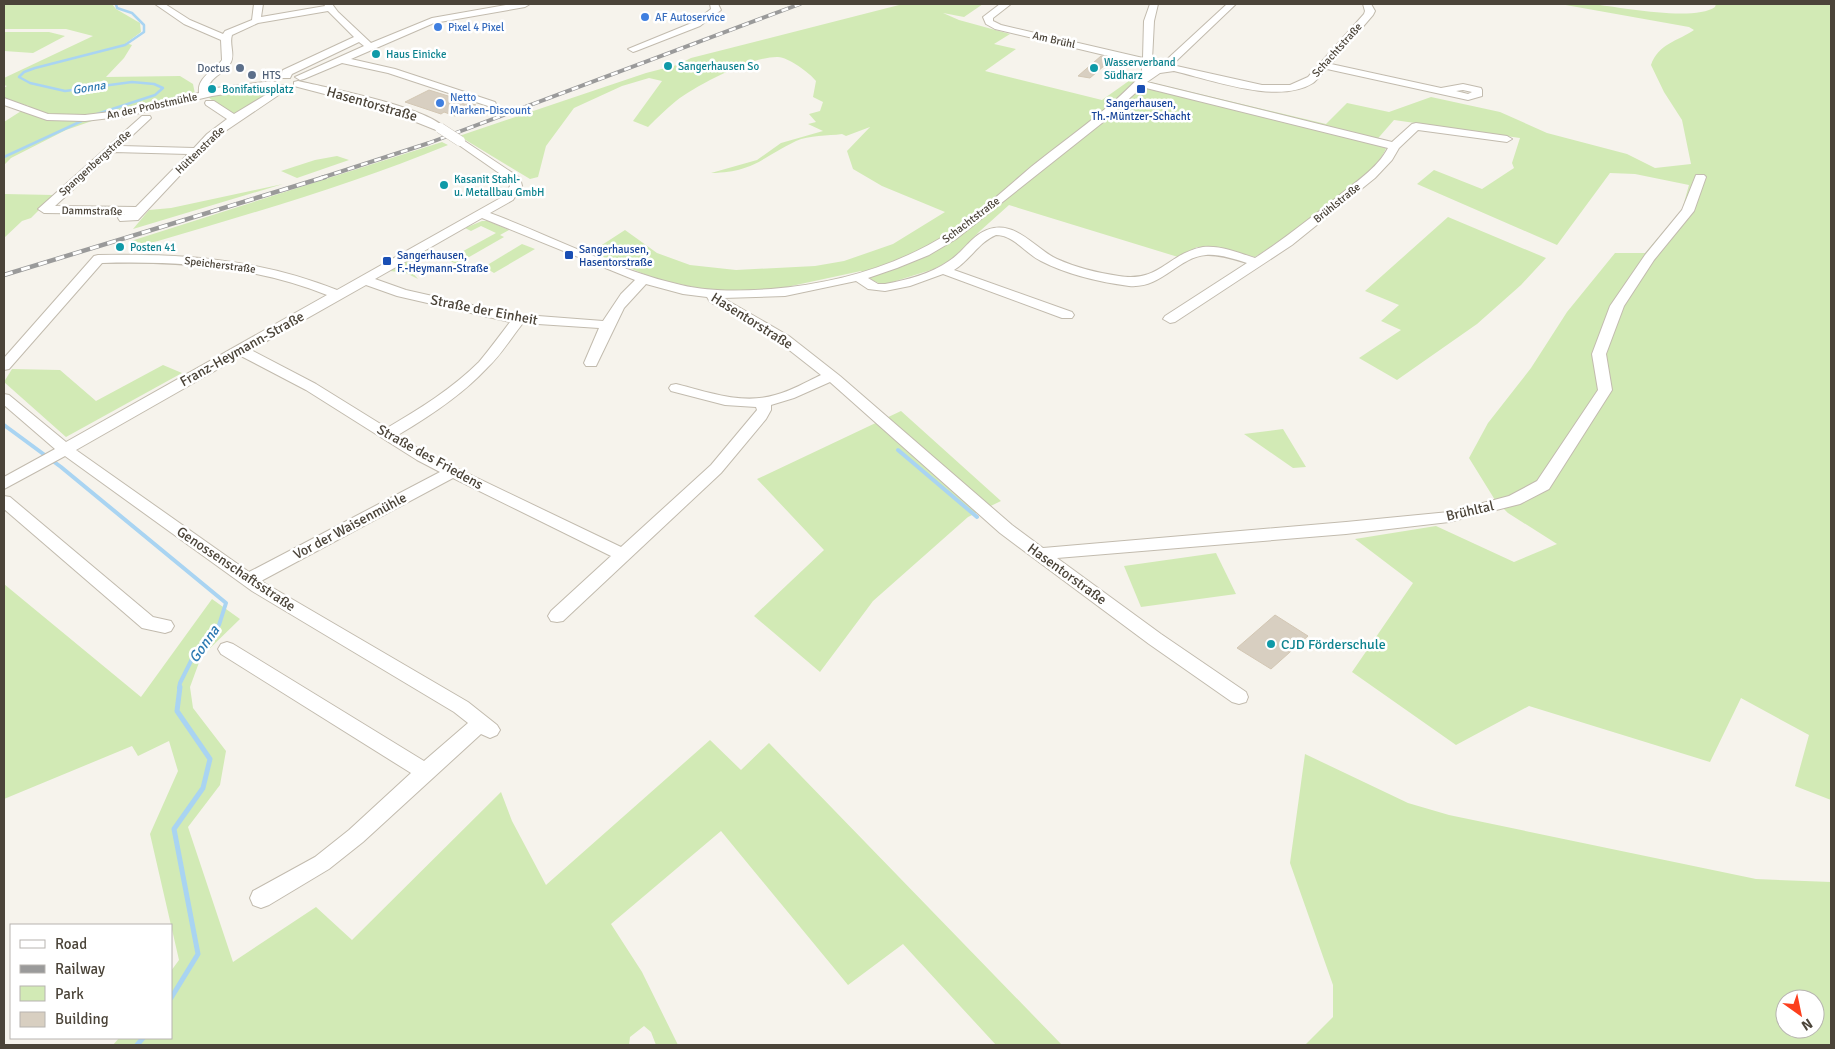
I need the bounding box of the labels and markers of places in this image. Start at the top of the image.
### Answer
marker: AF Autoservice [639,11,651,23]
place label: AF Autoservice [655,11,725,24]
marker: Pixel 4 Pixel [432,21,444,33]
place label: Pixel 4 Pixel [448,21,504,34]
marker: Haus Einicke [370,48,382,60]
place label: Haus Einicke [386,48,446,61]
place label: Wasserverband Südharz [1104,56,1176,82]
marker: Sangerhausen So [662,60,674,72]
place label: Sangerhausen So [678,60,759,73]
place label: Doctus [197,62,230,75]
marker: Doctus [234,62,246,74]
marker: Wasserverband Südharz [1088,62,1100,74]
marker: HTS [246,69,258,81]
place label: HTS [262,69,281,82]
marker: Bonifatiusplatz [206,83,218,95]
place label: Bonifatiusplatz [222,83,294,96]
marker: Sangerhausen, Th.-Müntzer-Schacht [1135,83,1147,95]
place label: Netto Marken-Discount [450,91,531,117]
marker: Netto Marken-Discount [434,97,446,109]
place label: Sangerhausen, Th.-Müntzer-Schacht [1091,97,1191,123]
place label: Kasanit Stahl- u. Metallbau GmbH [454,173,544,199]
marker: Kasanit Stahl- u. Metallbau GmbH [438,179,450,191]
marker: Posten 41 [114,241,126,253]
place label: Posten 41 [130,241,176,254]
place label: Sangerhausen, Hasentorstraße [579,243,652,269]
place label: Sangerhausen, F.-Heymann-Straße [397,249,488,275]
marker: Sangerhausen, Hasentorstraße [563,249,575,261]
marker: Sangerhausen, F.-Heymann-Straße [381,255,393,267]
place label: CJD Förderschule [1281,636,1386,653]
marker: CJD Förderschule [1265,638,1277,650]

